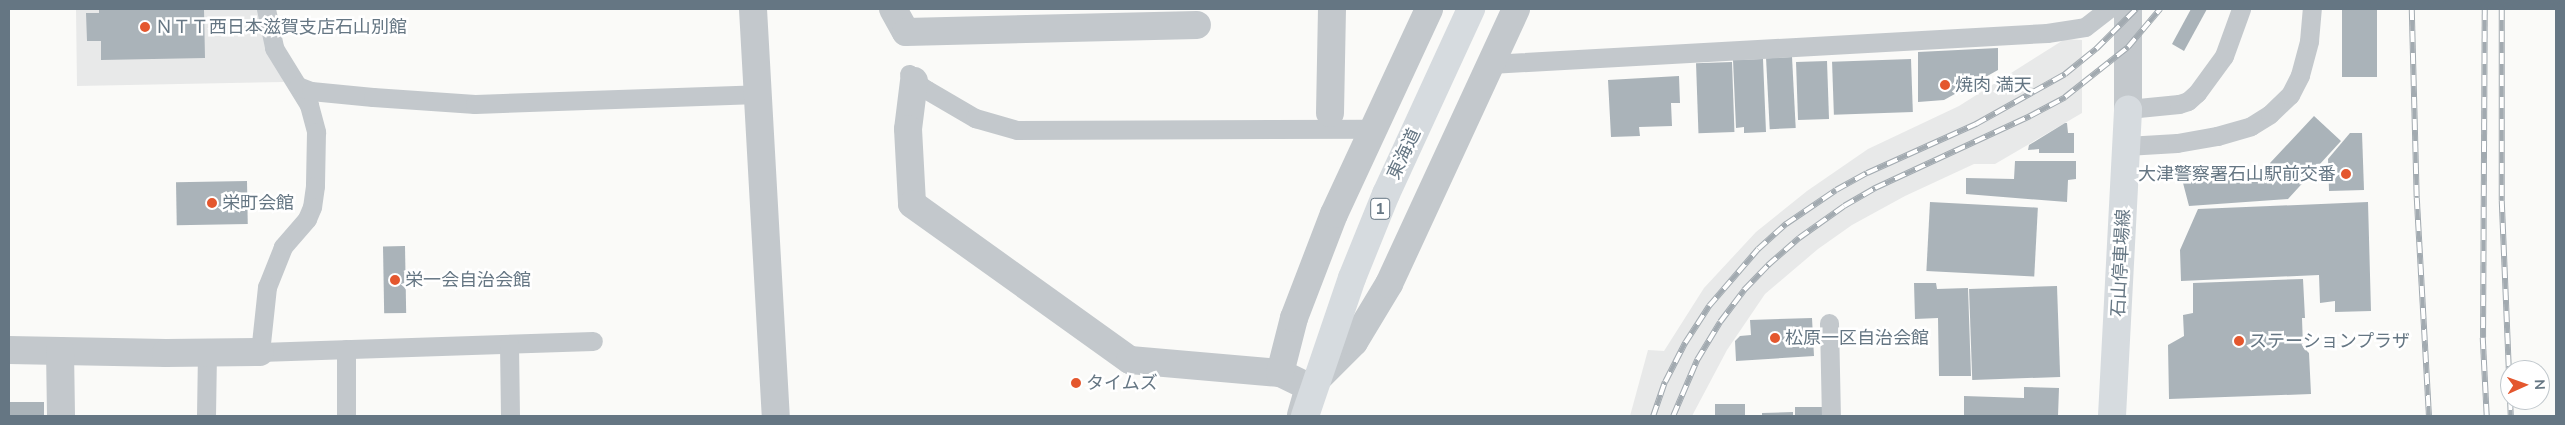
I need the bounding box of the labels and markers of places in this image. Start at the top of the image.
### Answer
place label: ＮＴＴ西日本滋賀支店石山別館 [155,16,407,38]
marker: ＮＴＴ西日本滋賀支店石山別館 [139,21,151,33]
place label: 焼肉 満天 [1955,74,2032,96]
marker: 焼肉 満天 [1939,79,1951,91]
place label: 大津警察署石山駅前交番 [2138,163,2336,185]
marker: 大津警察署石山駅前交番 [2340,168,2352,180]
place label: 栄町会館 [222,192,294,214]
marker: 栄町会館 [206,197,218,209]
place label: 栄一会自治会館 [405,269,531,291]
marker: 栄一会自治会館 [389,274,401,286]
place label: 松原一区自治会館 [1785,327,1929,349]
place label: ステーションプラザ [2249,330,2411,352]
marker: 松原一区自治会館 [1769,332,1781,344]
marker: ステーションプラザ [2233,335,2245,347]
place label: タイムズ [1086,372,1158,394]
marker: タイムズ [1070,377,1082,389]

